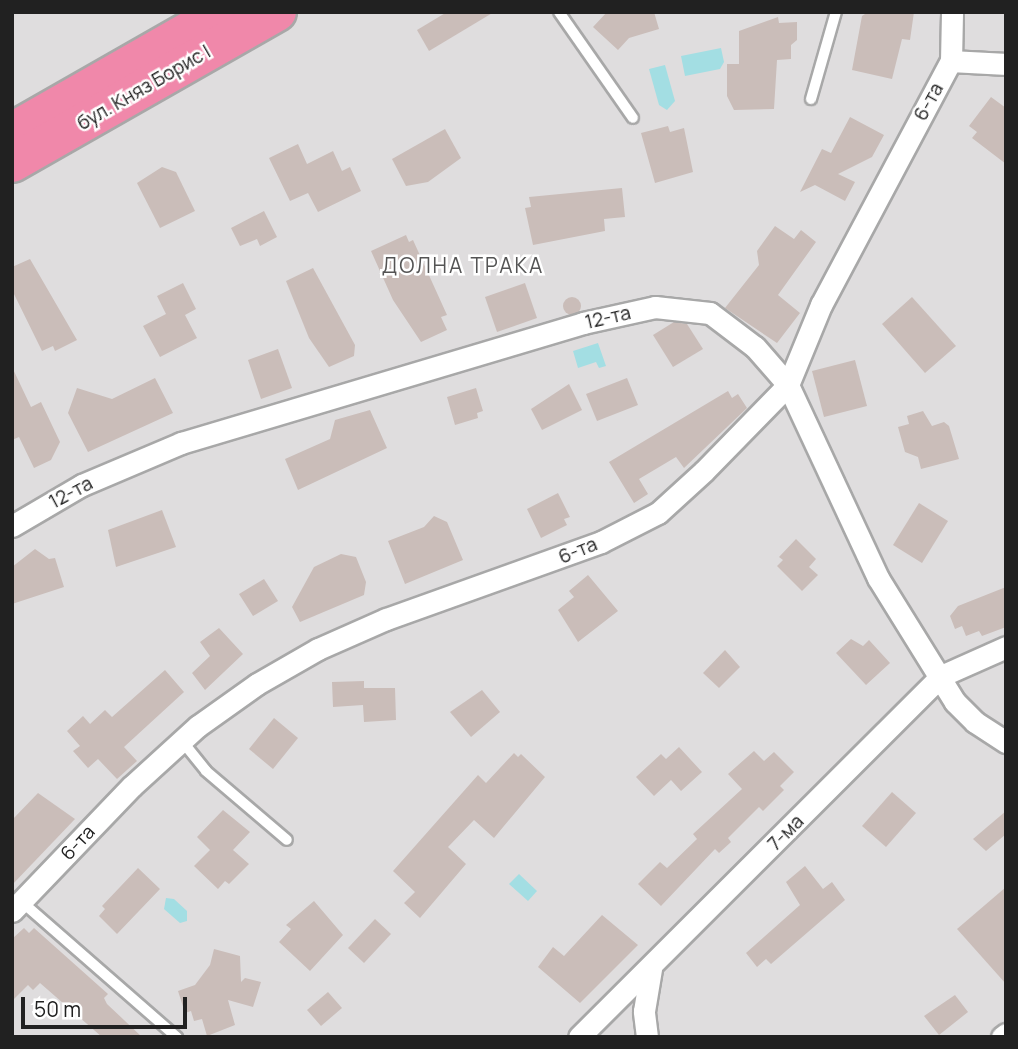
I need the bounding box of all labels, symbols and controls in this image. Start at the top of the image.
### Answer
street label: бул. Княз Борис I [73,41,215,135]
street label: 6-та [909,79,949,125]
district label: ДОЛНА ТРАКА [383,252,543,278]
street label: 12-та [583,302,633,334]
street label: 12-та [45,472,97,514]
street label: 6-та [555,533,601,569]
street label: 7-ма [763,810,809,856]
street label: 6-та [56,821,100,865]
scale bar [24,982,191,1026]
text: 50 m [34,995,81,1023]

